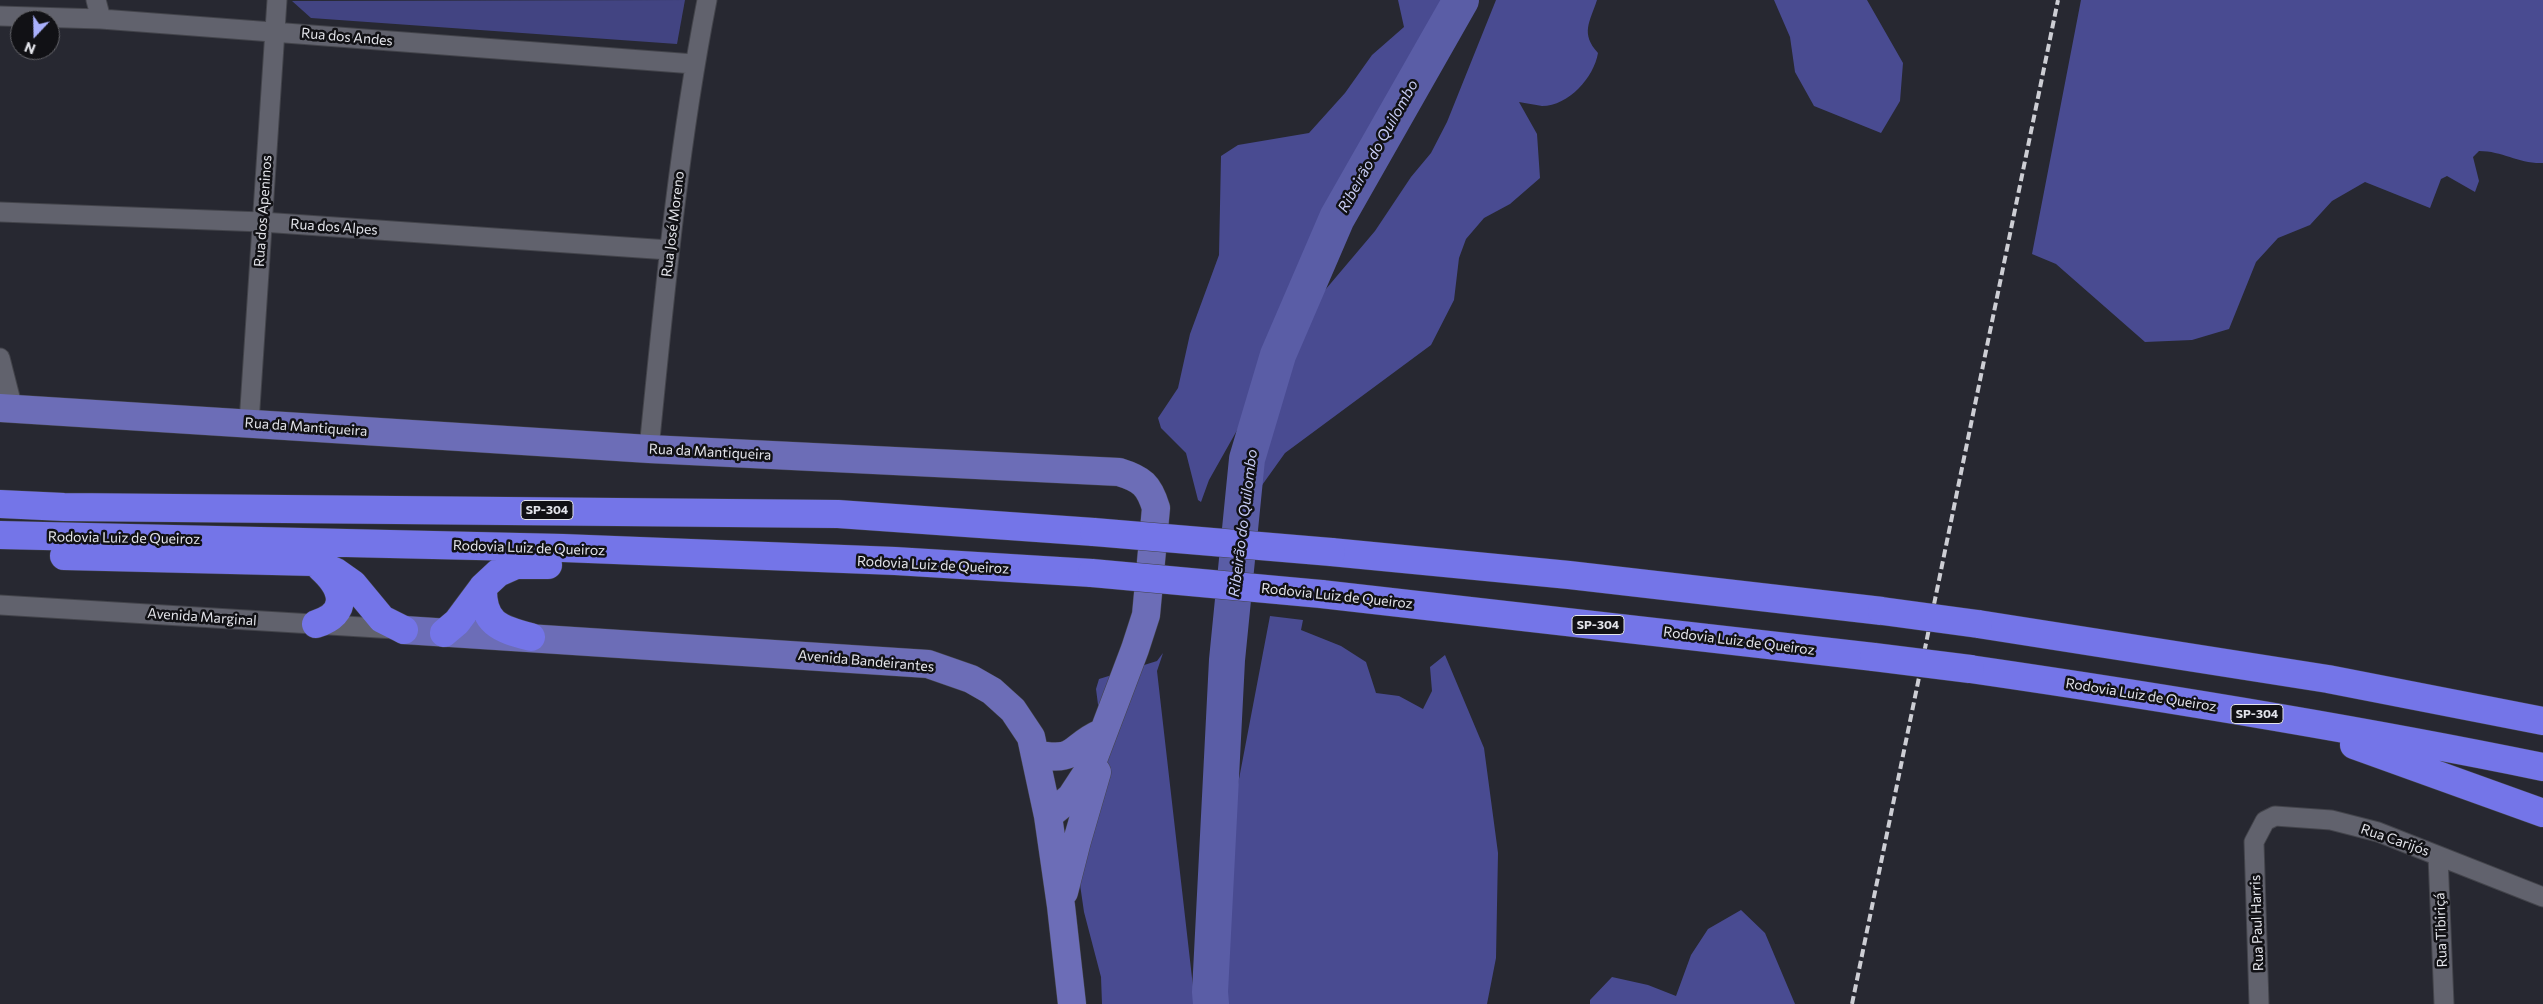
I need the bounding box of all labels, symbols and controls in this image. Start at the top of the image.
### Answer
north arrow [10,10,60,60]
street label: Rua dos Andes [300,25,394,49]
text: N [22,39,38,58]
water label: Ribeirão do Quilombo [1334,77,1422,215]
street label: Rua dos Apeninos [251,155,275,267]
street label: Rua José Moreno [658,170,688,278]
street label: Rua dos Alpes [290,216,378,238]
street label: Rua da Mantiqueira [244,414,368,440]
street label: Rua da Mantiqueira [648,440,772,464]
water label: Ribeirão do Quilombo [1225,448,1261,598]
road number: SP-304 [521,500,573,520]
street label: Rodovia Luiz de Queiroz [48,528,200,548]
street label: Rodovia Luiz de Queiroz [453,537,605,559]
street label: Rodovia Luiz de Queiroz [856,553,1010,577]
street label: Rodovia Luiz de Queiroz [1260,580,1414,612]
street label: Avenida Marginal [147,605,257,629]
road number: SP-304 [1572,616,1624,634]
street label: Rodovia Luiz de Queiroz [1662,623,1816,659]
street label: Avenida Bandeirantes [797,647,935,675]
street label: Rodovia Luiz de Queiroz [2064,675,2218,715]
road number: SP-304 [2231,704,2283,724]
street label: Rua Carijós [2359,820,2431,860]
street label: Rua Paul Harris [2247,875,2267,971]
street label: Rua Tibiriçá [2431,892,2451,968]

